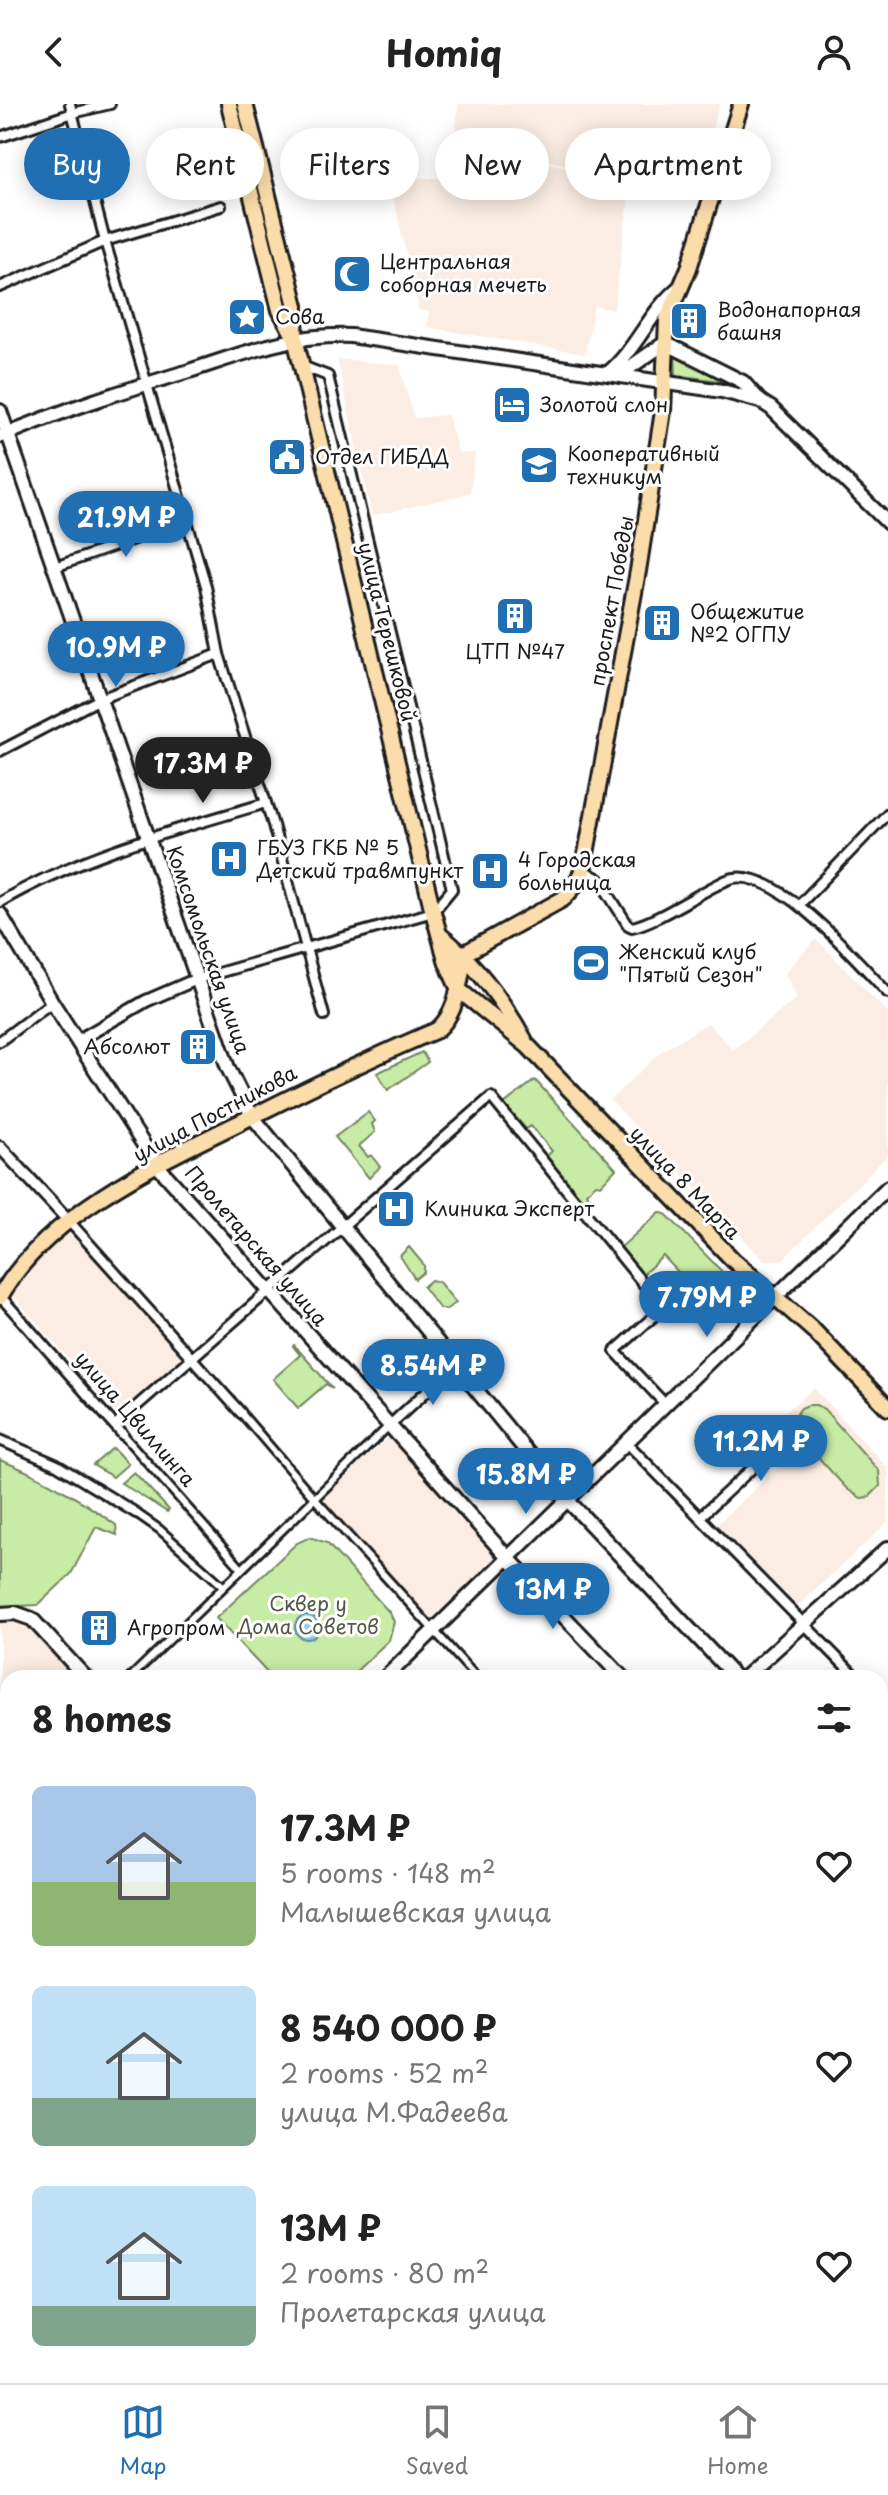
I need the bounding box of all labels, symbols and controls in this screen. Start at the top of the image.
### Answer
text: Homiq [386,25,502,79]
icon: back [32,30,76,74]
icon: person [812,30,856,74]
chip: Buy [24,128,130,200]
chip: Rent [146,128,264,200]
chip: Filters [280,128,419,200]
chip: New [435,128,549,200]
chip: Apartment [565,128,771,200]
place label: Центральная соборная мечеть [380,246,547,299]
mosque icon: Центральная соборная мечеть [331,253,373,295]
place label: Водонапорная башня [717,294,862,347]
place icon: Сова [226,296,268,338]
building icon: Водонапорная башня [668,300,710,342]
place label: Сова [275,301,325,331]
hotel icon: Золотой слон [491,384,533,426]
place label: Золотой слон [540,389,668,419]
public building icon: Отдел ГИБДД [266,436,308,478]
place label: Кооперативный техникум [567,438,720,491]
place label: Отдел ГИБДД [315,441,449,471]
school or university icon: Кооперативный техникум [518,444,560,486]
pin: 21.9M ₽ [52,491,200,559]
text: 21.9M ₽ [76,497,176,536]
street label: проспект Победы [581,513,641,688]
street label: улица Терешковой [351,539,425,725]
building icon: ЦТП №47 [494,595,536,637]
place label: Общежитие №2 ОГПУ [690,596,804,649]
building icon: Общежитие №2 ОГПУ [641,602,683,644]
pin: 10.9M ₽ [42,621,190,689]
text: 10.9M ₽ [66,627,166,666]
place label: ЦТП №47 [465,636,565,666]
pin: 17.3M ₽ [129,737,277,805]
text: 17.3M ₽ [153,743,253,782]
place label: ГБУЗ ГКБ № 5 Детский травмпункт [256,832,464,885]
hospital icon: ГБУЗ ГКБ № 5 Детский травмпункт [208,838,250,880]
street label: Комсомольская улица [159,842,259,1058]
place label: 4 Городская больница [518,844,636,897]
hospital icon: 4 Городская больница [469,850,511,892]
place label: Женский клуб "Пятый Сезон" [619,936,763,989]
sports icon: Женский клуб "Пятый Сезон" [570,942,612,984]
building icon: Абсолют [177,1026,219,1068]
place label: Абсолют [84,1031,170,1061]
street label: улица Постникова [127,1057,302,1169]
street label: улица 8 Марта [623,1119,749,1247]
street label: Пролетарская улица [178,1158,335,1333]
hospital icon: Клиника Эксперт [375,1188,417,1230]
place label: Клиника Эксперт [424,1193,595,1223]
pin: 7.79M ₽ [633,1271,781,1339]
text: 7.79M ₽ [657,1277,757,1316]
pin: 8.54M ₽ [359,1339,507,1407]
street label: улица Цвиллинга [68,1344,204,1493]
text: 8.54M ₽ [380,1345,486,1384]
pin: 11.2M ₽ [687,1415,835,1483]
text: 11.2M ₽ [712,1421,810,1460]
pin: 15.8M ₽ [452,1448,600,1516]
text: 15.8M ₽ [476,1454,576,1493]
pin: 13M ₽ [497,1563,609,1631]
text: 13M ₽ [514,1569,592,1608]
park label: Сквер у Дома Советов [236,1588,379,1641]
building icon: Агропром [78,1607,120,1649]
place label: Агропром [127,1612,225,1642]
text: 8 homes [32,1692,172,1744]
icon: filters [812,1696,856,1740]
text: 17.3M ₽ [280,1801,410,1853]
icon: home [96,1818,192,1914]
icon: heart [812,1844,856,1888]
text: 5 rooms · 148 m² [280,1853,496,1892]
text: Малышевская улица [280,1892,551,1931]
text: 8 540 000 ₽ [280,2001,496,2053]
icon: home [96,2018,192,2114]
icon: heart [812,2044,856,2088]
text: 2 rooms · 52 m² [280,2053,488,2092]
text: улица М.Фадеева [280,2092,508,2131]
text: 13M ₽ [280,2201,381,2253]
icon: home [96,2218,192,2314]
icon: heart [812,2244,856,2288]
text: 2 rooms · 80 m² [280,2253,489,2292]
text: Пролетарская улица [280,2292,546,2331]
tab: Map [120,2400,167,2481]
tab: Saved [406,2400,468,2481]
tab: Home [707,2400,768,2481]

